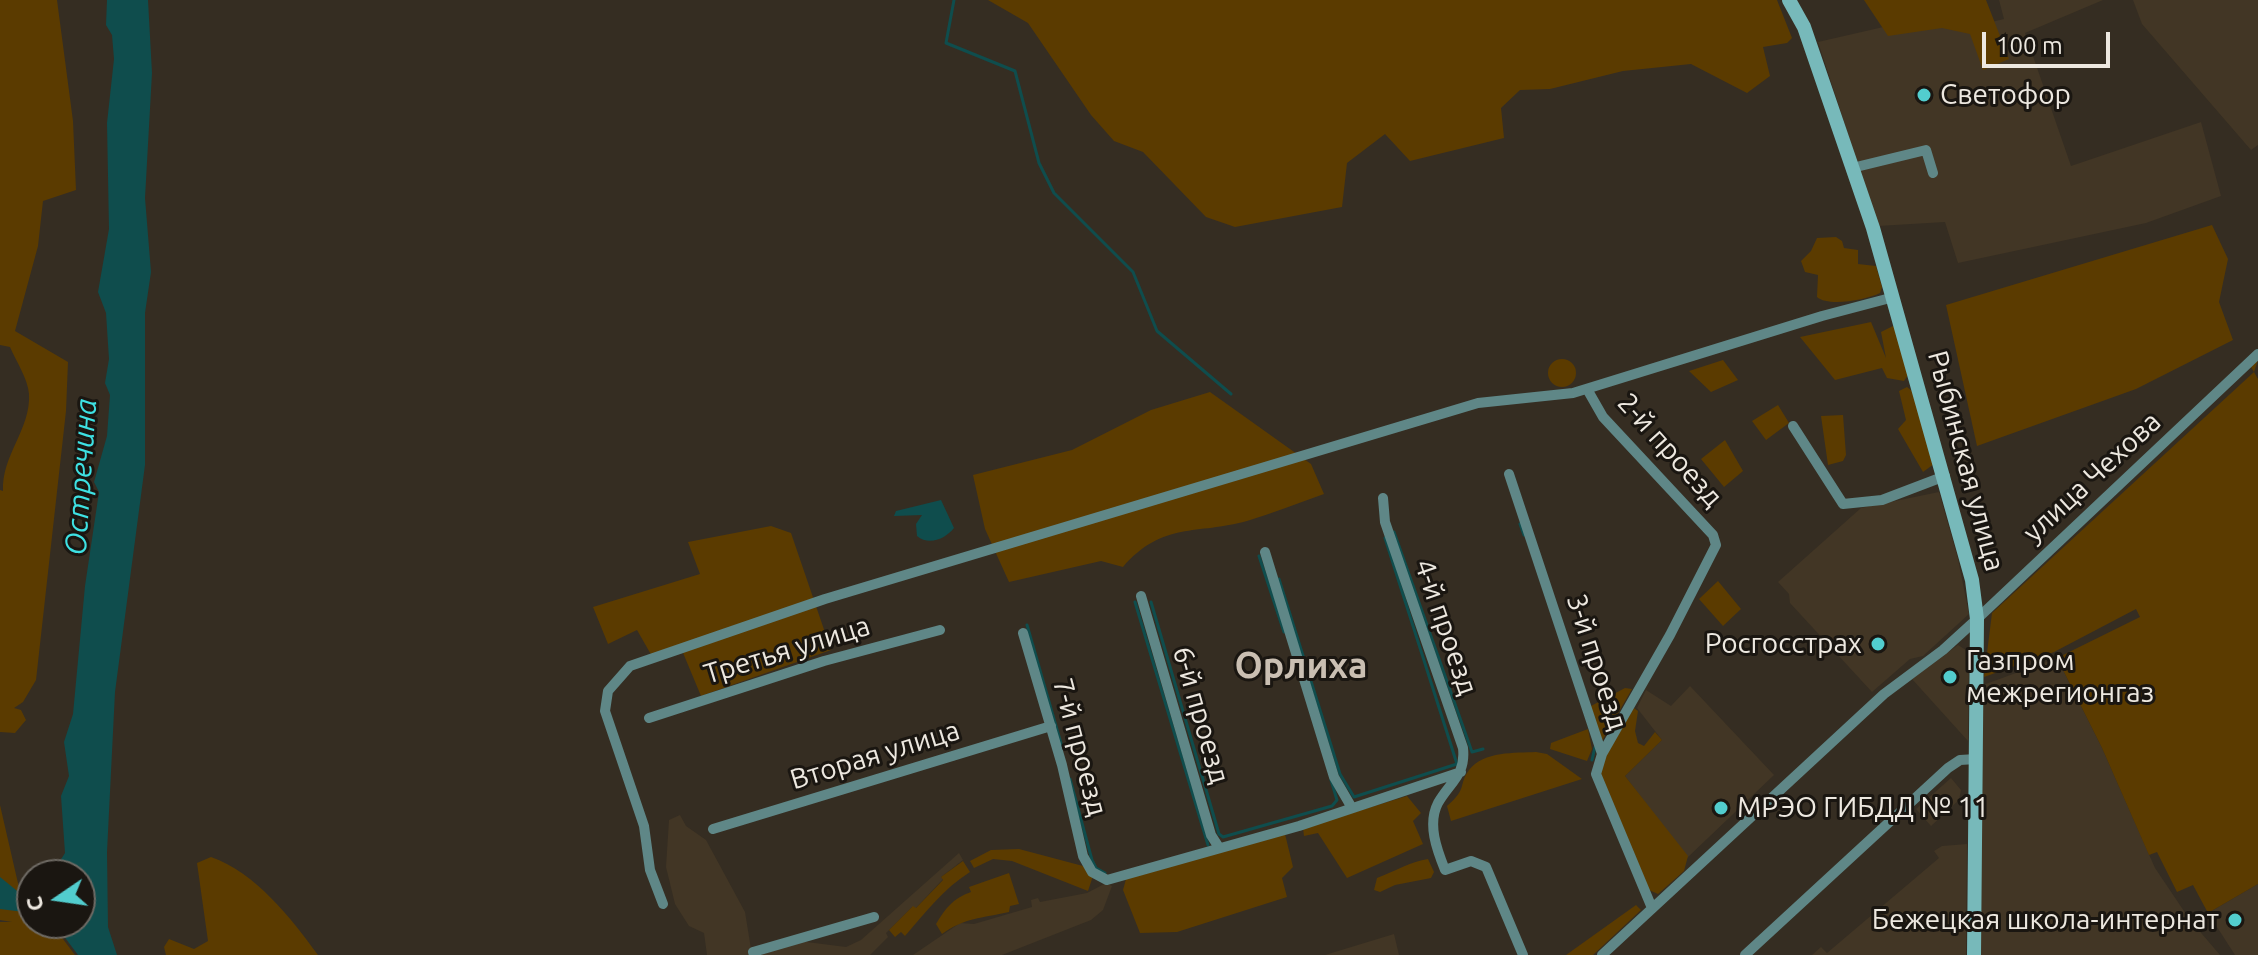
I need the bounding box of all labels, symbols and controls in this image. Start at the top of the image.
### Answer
scale bar [1986,16,2114,66]
text: 100 m [1996,32,2063,59]
place label: Светофор [1940,78,2071,112]
marker: Светофор [1915,86,1933,104]
street label: Рыбинская улица [1920,347,2012,575]
street label: 2-й проезд [1610,386,1730,514]
water label: Остречина [58,397,104,557]
street label: улица Чехова [2016,405,2168,549]
street label: 4-й проезд [1407,555,1485,699]
street label: 3-й проезд [1559,590,1635,734]
street label: Третья улица [700,609,874,691]
place label: Росгосстрах [1705,627,1862,661]
marker: Росгосстрах [1869,635,1887,653]
street label: 6-й проезд [1165,643,1237,787]
district label: Орлиха [1234,644,1368,688]
place label: Газпром межрегионгаз [1966,644,2154,710]
marker: Газпром межрегионгаз [1941,668,1959,686]
street label: 7-й проезд [1046,675,1114,819]
street label: Вторая улица [786,713,964,797]
place label: МРЭО ГИБДД № 11 [1737,791,1989,825]
marker: МРЭО ГИБДД № 11 [1712,799,1730,817]
north arrow [16,859,96,939]
text: С [20,894,48,914]
place label: Бежецкая школа-интернат [1872,903,2219,937]
marker: Бежецкая школа-интернат [2226,911,2244,929]

